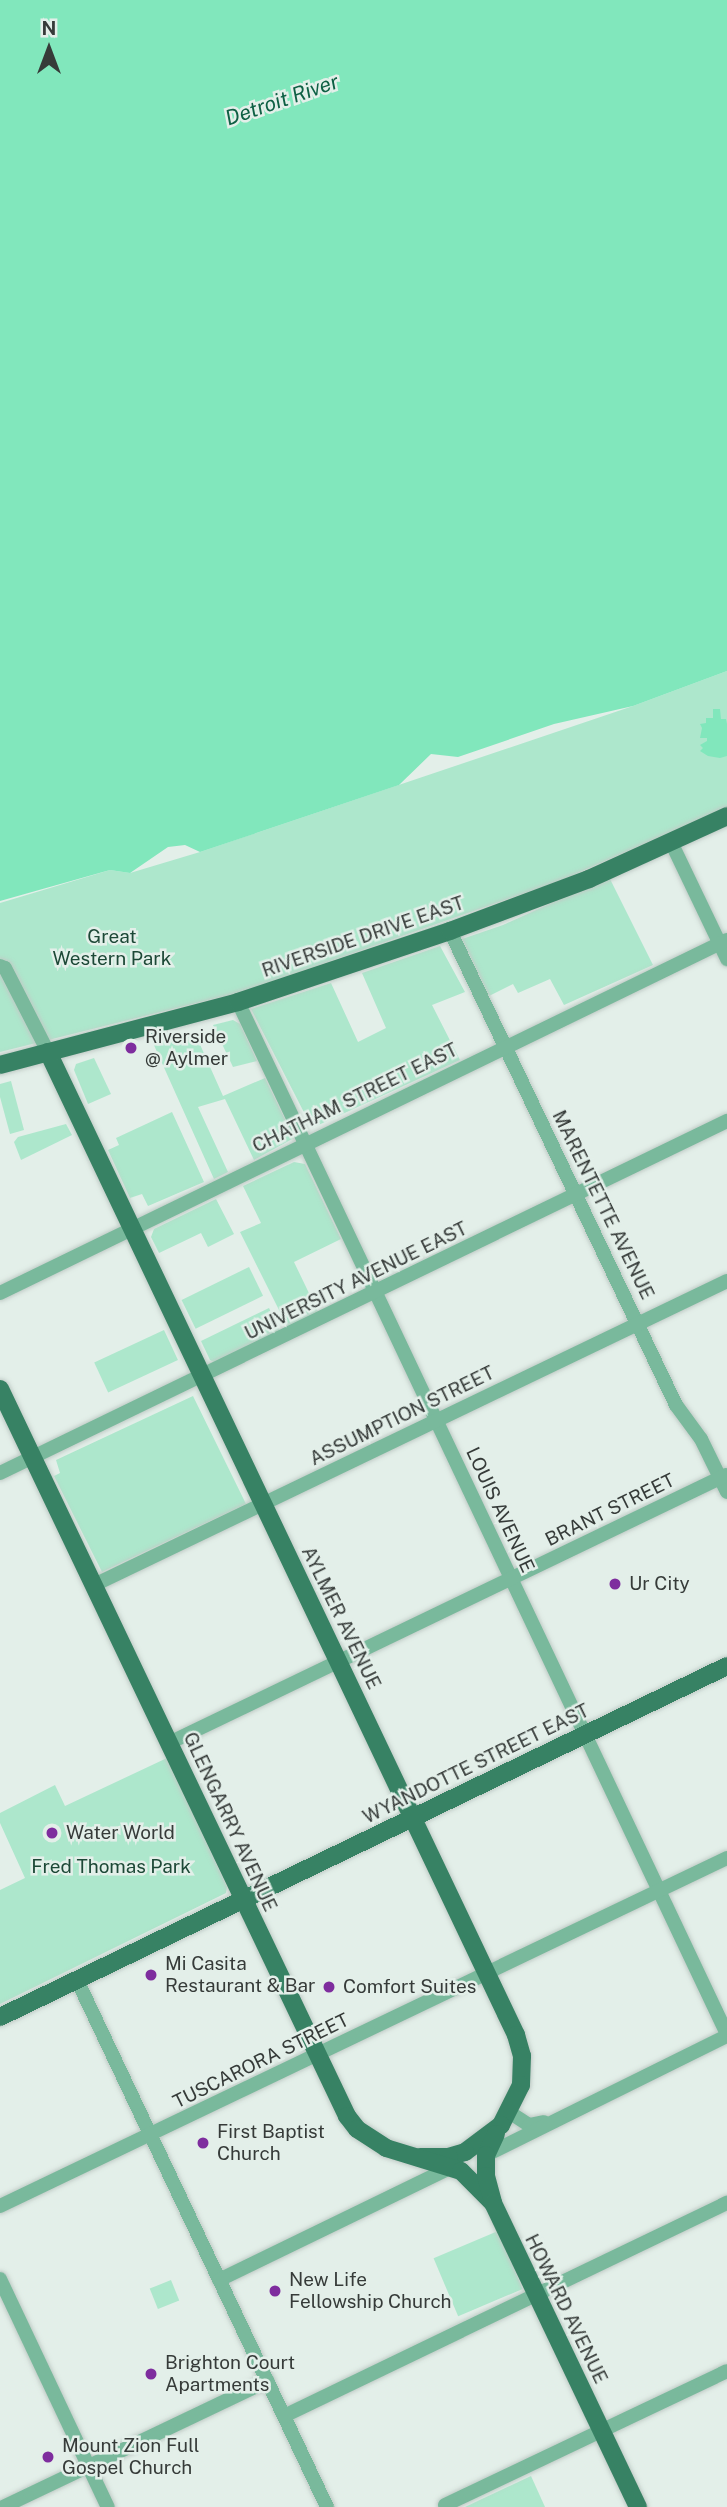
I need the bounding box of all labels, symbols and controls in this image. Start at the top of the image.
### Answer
north arrow [14,14,84,84]
text: N [42,17,56,39]
water label: Detroit River [222,69,342,131]
street label: RIVERSIDE DRIVE EAST [259,892,467,982]
park label: Great Western Park [53,926,171,970]
place label: Riverside @ Aylmer [145,1026,228,1070]
street label: CHATHAM STREET EAST [249,1038,461,1158]
marker: Riverside @ Aylmer [123,1040,139,1056]
street label: MARENTETTE AVENUE [547,1107,659,1303]
street label: UNIVERSITY AVENUE EAST [241,1217,471,1345]
street label: ASSUMPTION STREET [306,1361,498,1471]
street label: LOUIS AVENUE [461,1444,539,1576]
street label: BRANT STREET [541,1469,679,1551]
street label: AYLMER AVENUE [297,1543,385,1693]
place label: Ur City [629,1573,690,1595]
marker: Ur City [607,1576,623,1592]
street label: WYANDOTTE STREET EAST [359,1699,593,1829]
street label: GLENGARRY AVENUE [178,1729,282,1915]
place label: Water World [66,1822,175,1844]
marker: Water World [44,1825,60,1841]
park label: Fred Thomas Park [31,1856,191,1878]
place label: Mi Casita Restaurant & Bar [165,1953,316,1997]
marker: Mi Casita Restaurant & Bar [143,1967,159,1983]
place label: Comfort Suites [343,1976,476,1998]
marker: Comfort Suites [321,1979,337,1995]
street label: TUSCARORA STREET [169,2008,353,2114]
place label: First Baptist Church [217,2121,325,2165]
marker: First Baptist Church [195,2135,211,2151]
street label: HOWARD AVENUE [520,2230,612,2388]
place label: New Life Fellowship Church [289,2269,452,2313]
marker: New Life Fellowship Church [267,2283,283,2299]
place label: Brighton Court Apartments [165,2352,295,2396]
marker: Brighton Court Apartments [143,2366,159,2382]
place label: Mount Zion Full Gospel Church [62,2435,199,2479]
marker: Mount Zion Full Gospel Church [40,2449,56,2465]

